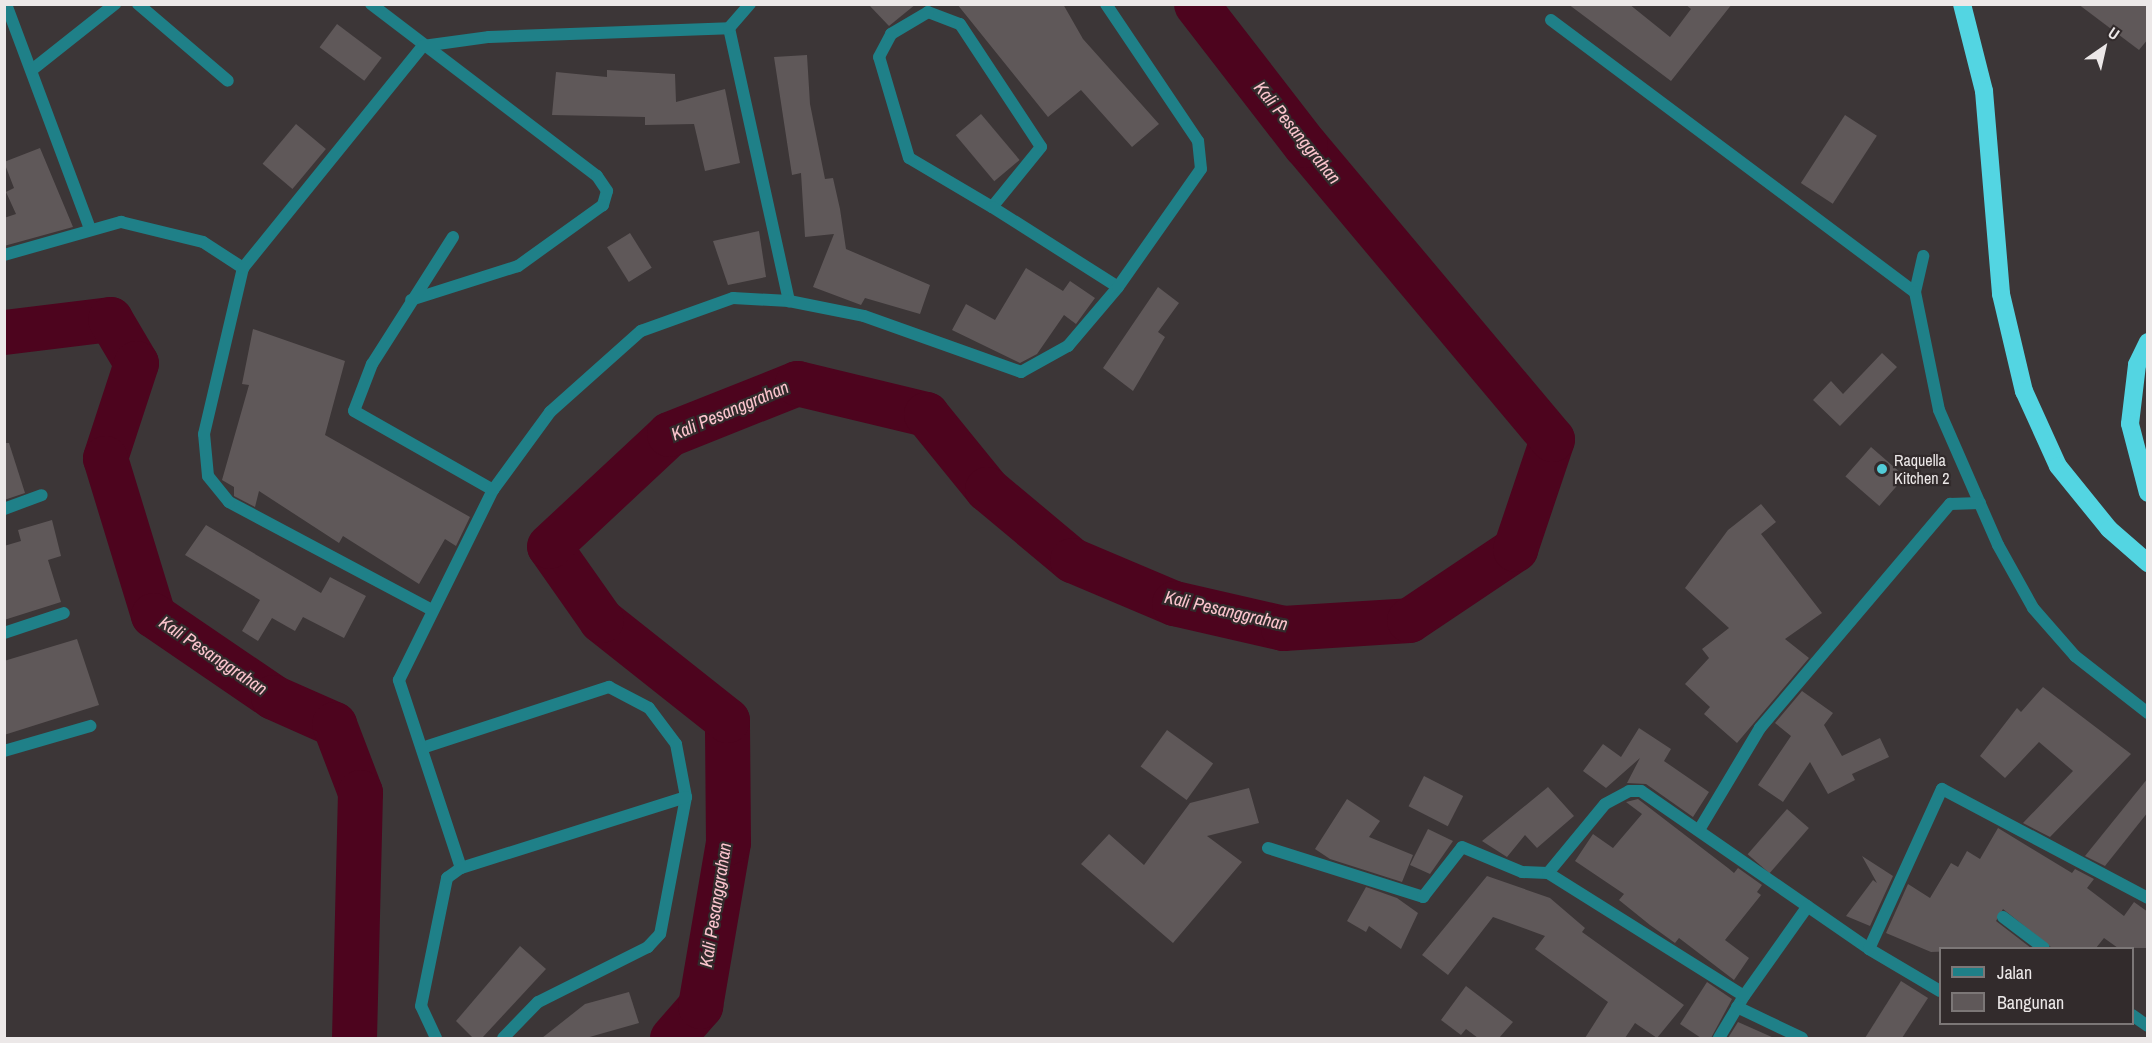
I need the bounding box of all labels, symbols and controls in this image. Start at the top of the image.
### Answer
north arrow [2074,18,2134,78]
text: U [2104,21,2124,45]
water label: Kali Pesanggrahan [1249,77,1345,189]
water label: Kali Pesanggrahan [668,377,792,445]
place label: Raquella Kitchen 2 [1894,450,1949,488]
marker: Raquella Kitchen 2 [1875,462,1889,476]
water label: Kali Pesanggrahan [1162,586,1290,636]
water label: Kali Pesanggrahan [155,612,271,700]
water label: Kali Pesanggrahan [696,841,736,969]
legend [1939,947,2134,1025]
text: Jalan [1997,960,2032,985]
text: Bangunan [1997,990,2064,1015]

